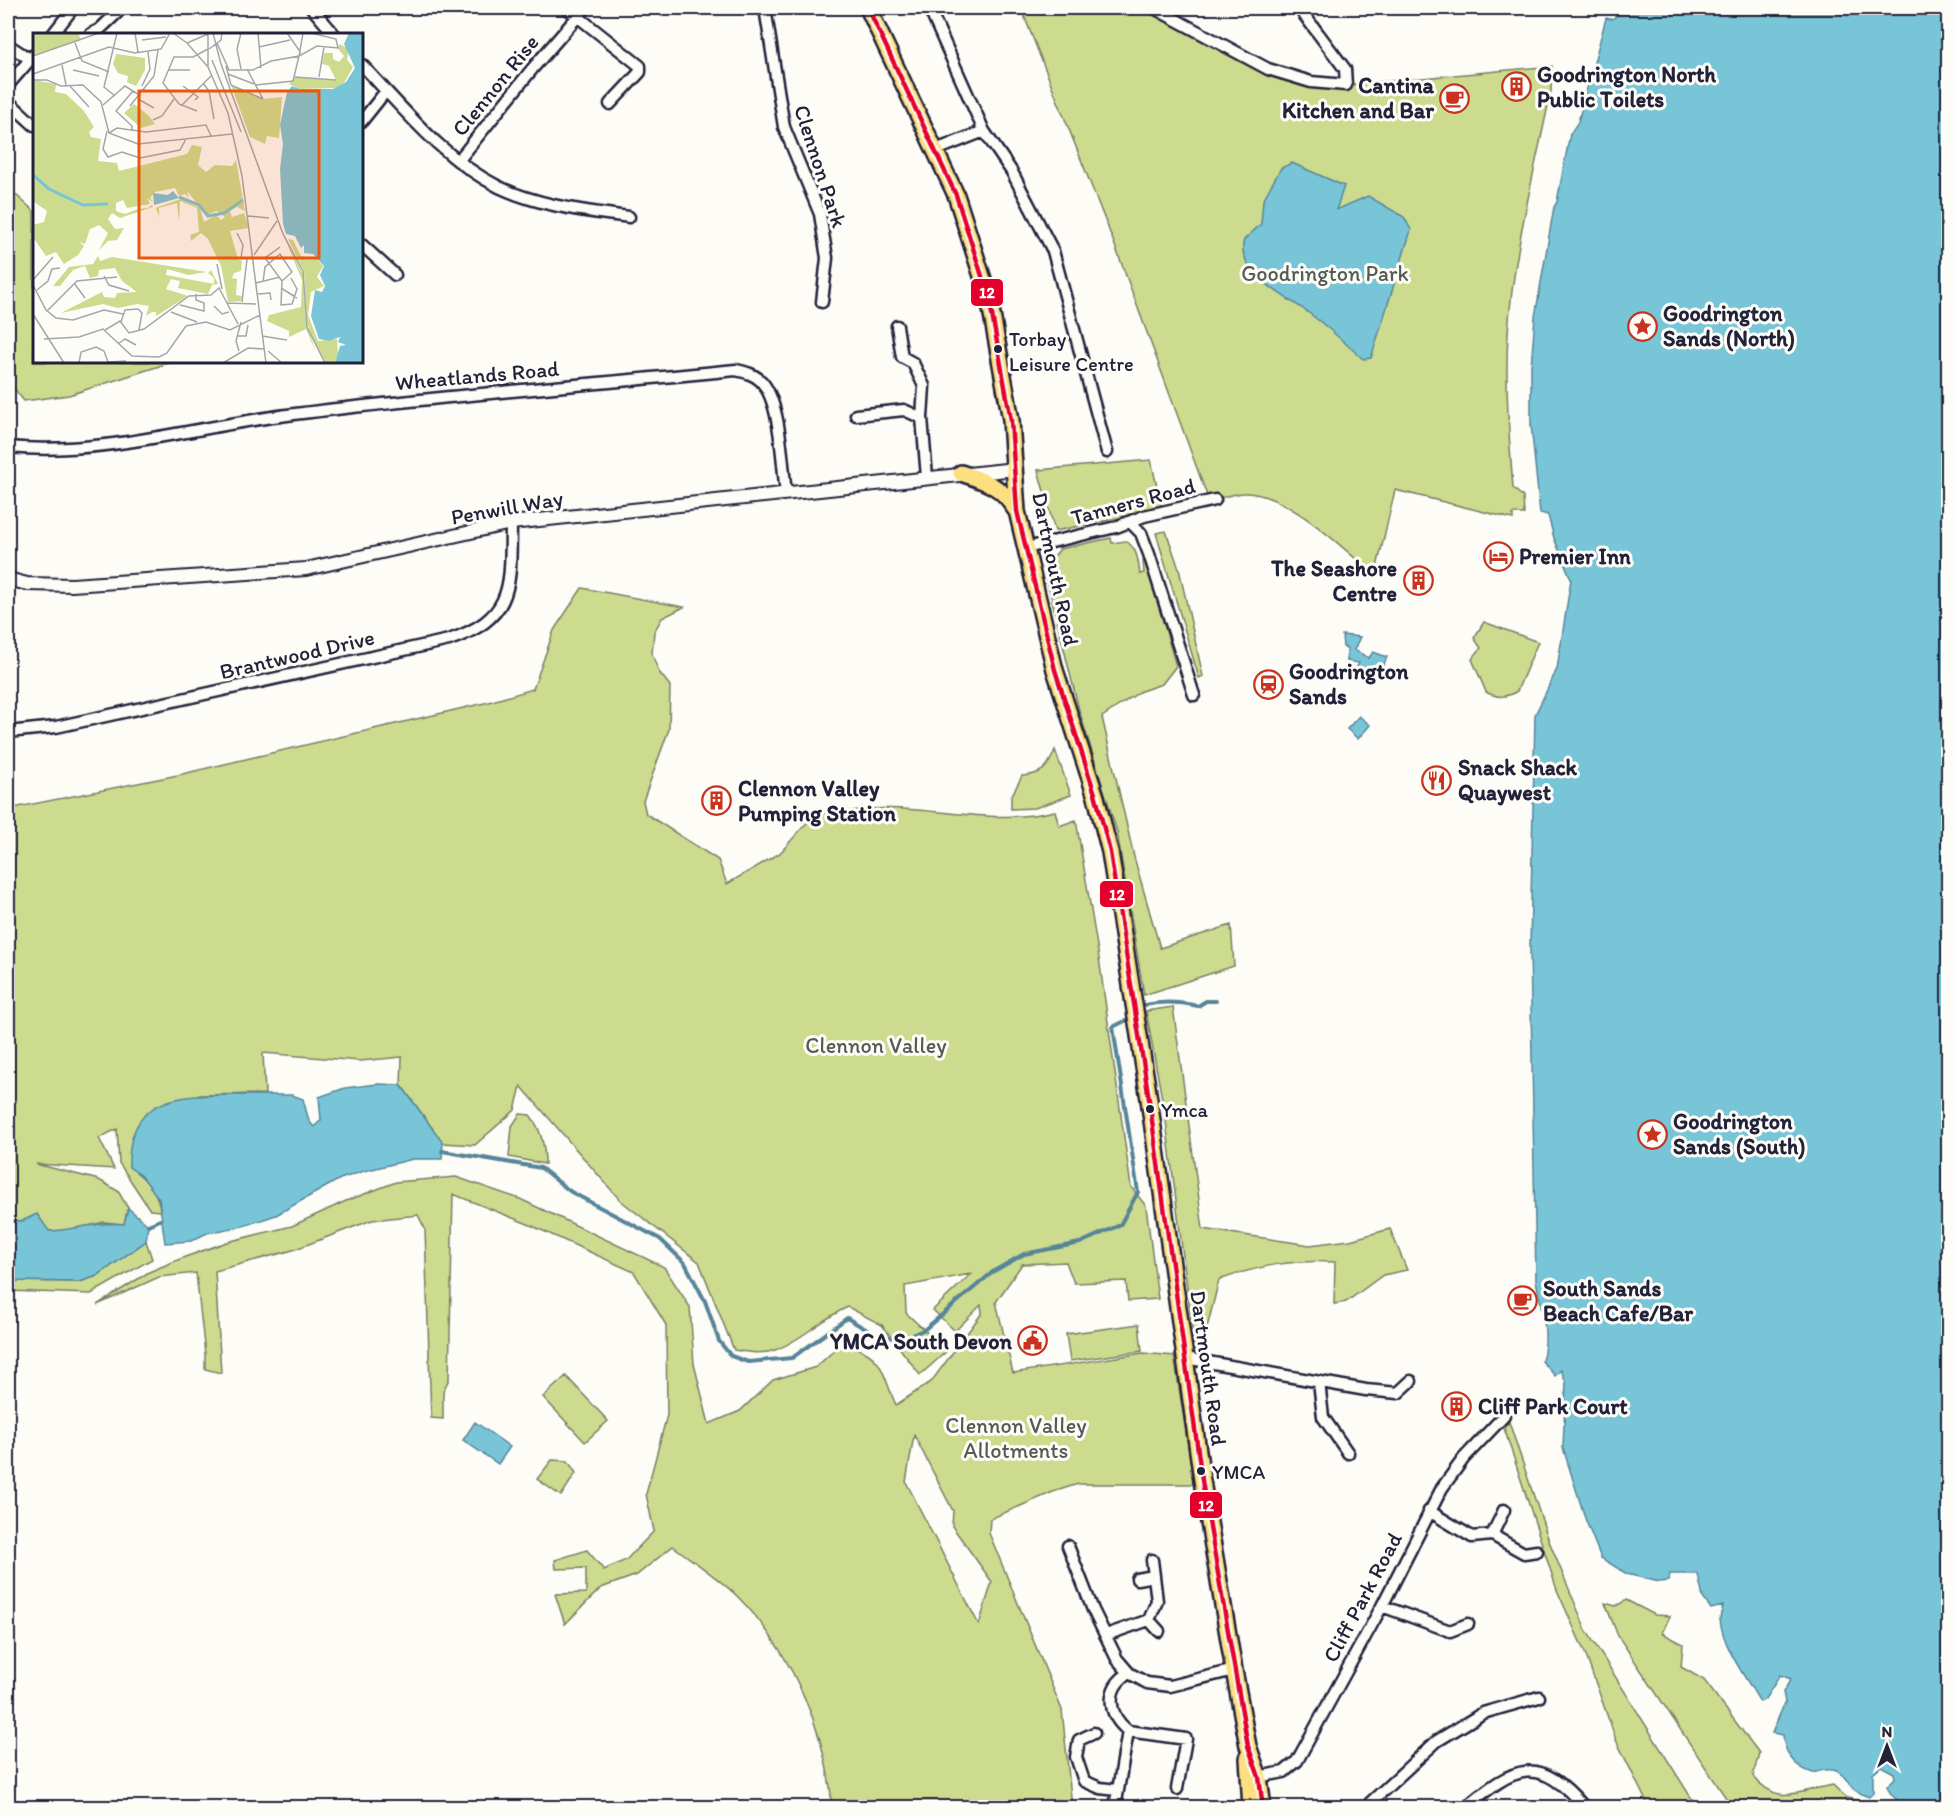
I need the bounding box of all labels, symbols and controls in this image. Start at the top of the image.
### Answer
street label: Clennon Rise [446,29,545,142]
inset map [33,33,363,363]
place label: Goodrington North Public Toilets [1537,61,1716,113]
building icon: Goodrington North Public Toilets [1500,71,1532,103]
place label: Cantina Kitchen and Bar [1282,72,1435,124]
cafe icon: Cantina Kitchen and Bar [1439,82,1471,114]
street label: Clennon Park [788,101,853,231]
park label: Goodrington Park [1241,260,1409,287]
line badge: 12 [970,278,1004,307]
text: 12 [979,283,996,302]
place label: Goodrington Sands (North) [1663,300,1795,352]
place icon: Goodrington Sands (North) [1626,310,1658,342]
place label: Torbay Leisure Centre [1009,327,1134,376]
marker: Torbay Leisure Centre [992,343,1004,355]
street label: Wheatlands Road [394,355,560,396]
street label: Tanners Road [1068,472,1198,531]
street label: Penwill Way [449,484,566,531]
street label: Dartmouth Road [1026,490,1085,649]
hotel icon: Premier Inn [1482,540,1514,572]
place label: Premier Inn [1519,543,1631,570]
place label: The Seashore Centre [1270,555,1397,607]
building icon: The Seashore Centre [1402,565,1434,597]
street label: Brantwood Drive [217,624,377,685]
place label: Goodrington Sands [1289,658,1409,710]
station icon: Goodrington Sands [1252,668,1284,700]
place label: Snack Shack Quaywest [1458,754,1578,806]
restaurant icon: Snack Shack Quaywest [1421,764,1453,796]
place label: Clennon Valley Pumping Station [738,775,897,827]
building icon: Clennon Valley Pumping Station [701,785,733,817]
line badge: 12 [1099,880,1134,908]
text: 12 [1109,885,1126,904]
park label: Clennon Valley [805,1032,947,1059]
place label: Ymca [1161,1098,1209,1122]
marker: Ymca [1144,1103,1156,1115]
place label: Goodrington Sands (South) [1673,1108,1805,1160]
place icon: Goodrington Sands (South) [1636,1118,1668,1150]
place label: South Sands Beach Cafe/Bar [1543,1275,1694,1327]
cafe icon: South Sands Beach Cafe/Bar [1506,1285,1538,1317]
street label: Dartmouth Road [1184,1289,1233,1448]
public building icon: YMCA South Devon [1017,1325,1049,1357]
place label: YMCA South Devon [829,1328,1013,1355]
building icon: Cliff Park Court [1441,1390,1473,1422]
place label: Cliff Park Court [1478,1393,1628,1420]
park label: Clennon Valley Allotments [945,1412,1087,1464]
place label: YMCA [1212,1460,1265,1484]
marker: YMCA [1195,1465,1207,1477]
line badge: 12 [1189,1491,1223,1519]
text: 12 [1198,1496,1215,1515]
street label: Cliff Park Road [1317,1528,1408,1667]
north arrow [1857,1716,1917,1776]
text: N [1882,1722,1892,1741]

